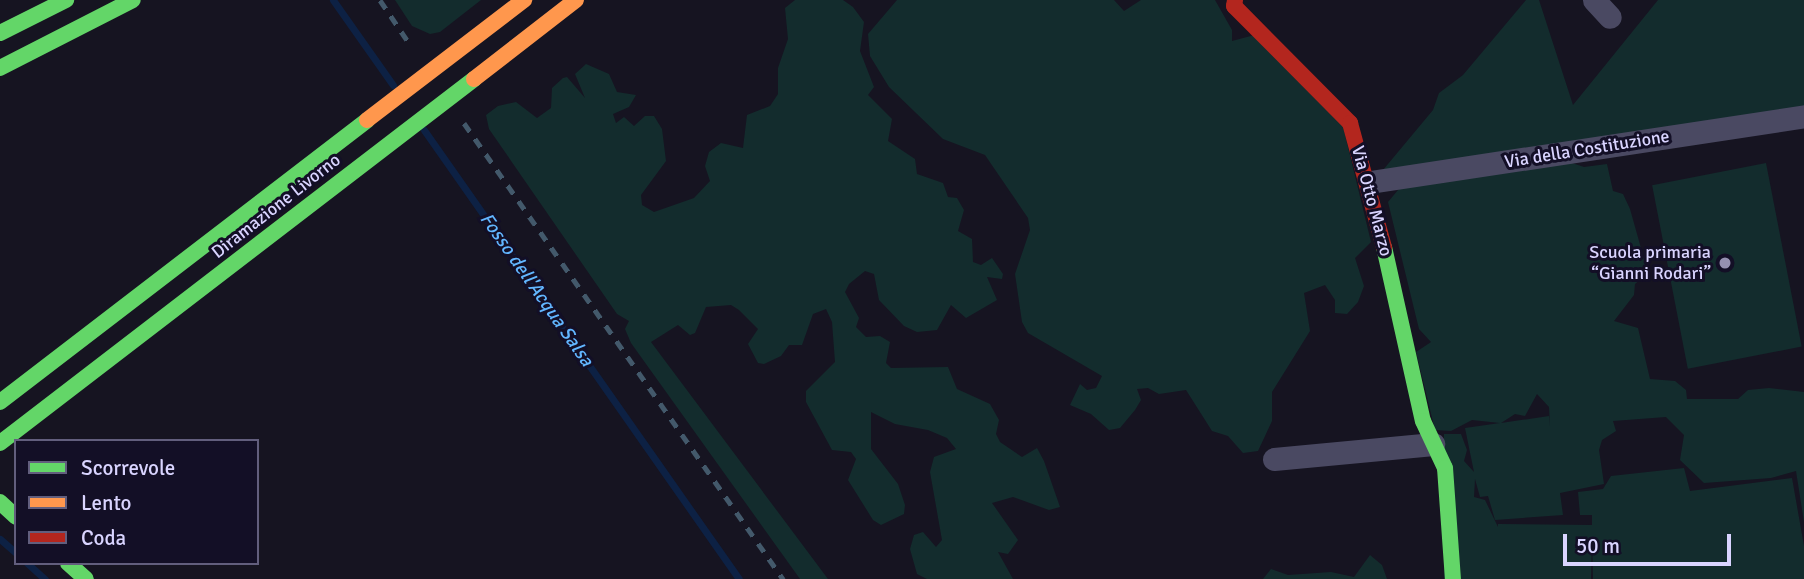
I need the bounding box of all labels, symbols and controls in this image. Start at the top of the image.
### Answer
street label: Via della Costituzione [1503,125,1671,173]
street label: Via Otto Marzo [1347,143,1397,259]
street label: Diramazione Livorno [207,149,345,263]
water label: Fosso dell'Acqua Salsa [474,209,598,371]
place label: Scuola primaria “Gianni Rodari” [1589,242,1711,284]
marker: Scuola primaria “Gianni Rodari” [1717,255,1733,271]
legend [14,439,259,565]
text: Scorrevole [81,455,175,481]
text: Lento [81,490,131,516]
scale bar [1566,520,1734,564]
text: Coda [81,525,126,551]
text: 50 m [1576,533,1620,559]

